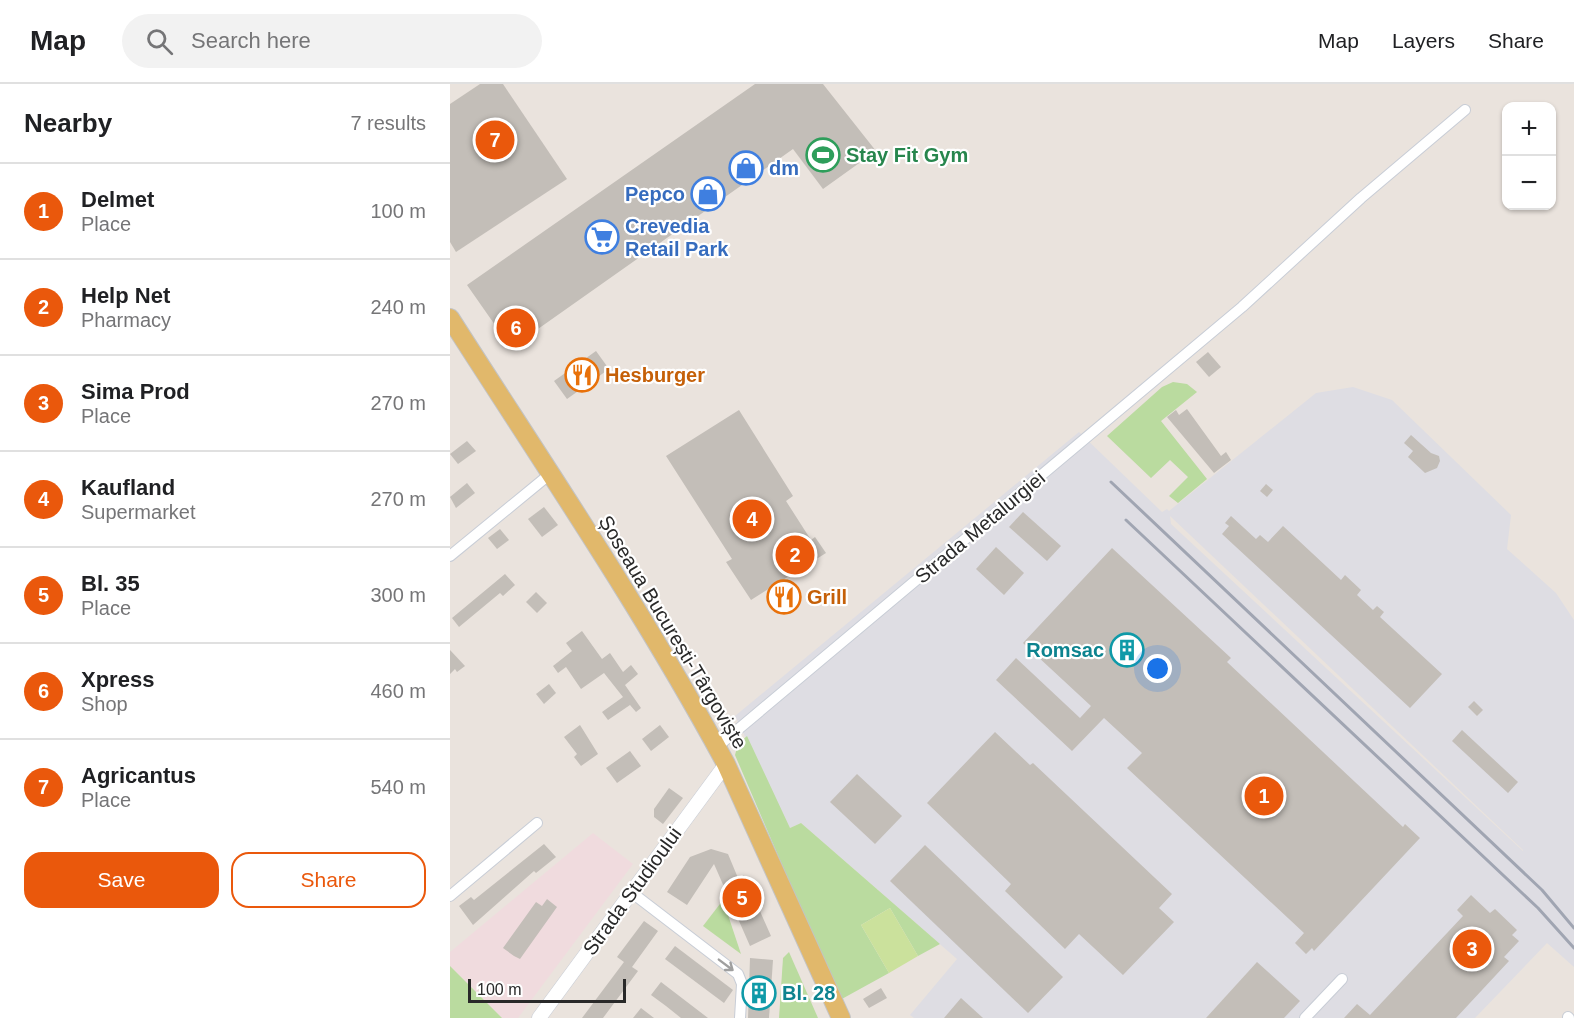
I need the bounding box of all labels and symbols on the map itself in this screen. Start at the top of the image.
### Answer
pin: 7 [476,118,514,162]
sports icon: Stay Fit Gym [805,137,841,173]
place label: Stay Fit Gym [846,144,968,166]
shop icon: dm [728,150,764,186]
place label: dm [769,157,799,179]
shop icon: Pepco [690,176,726,212]
place label: Pepco [625,183,685,205]
place label: Crevedia Retail Park [625,215,729,260]
supermarket icon: Crevedia Retail Park [584,219,620,255]
pin: 6 [496,306,536,350]
restaurant icon: Hesburger [564,357,600,393]
place label: Hesburger [605,364,705,386]
street label: Strada Metalurgiei [911,466,1049,588]
pin: 4 [732,496,772,542]
street label: Șoseaua București-Târgoviște [595,512,751,752]
pin: 2 [776,532,814,578]
restaurant icon: Grill [766,579,802,615]
place label: Grill [807,586,847,608]
building icon: Romsac [1109,632,1145,668]
place label: Romsac [1026,639,1104,661]
your location [1143,654,1172,683]
pin: 1 [1244,774,1284,818]
street label: Strada Studioului [578,823,686,959]
pin: 5 [722,876,762,920]
pin: 3 [1452,926,1492,972]
one-way arrow [718,958,734,971]
building icon: Bl. 28 [741,975,777,1011]
scale bar [468,976,626,1004]
place label: Bl. 28 [782,982,835,1004]

